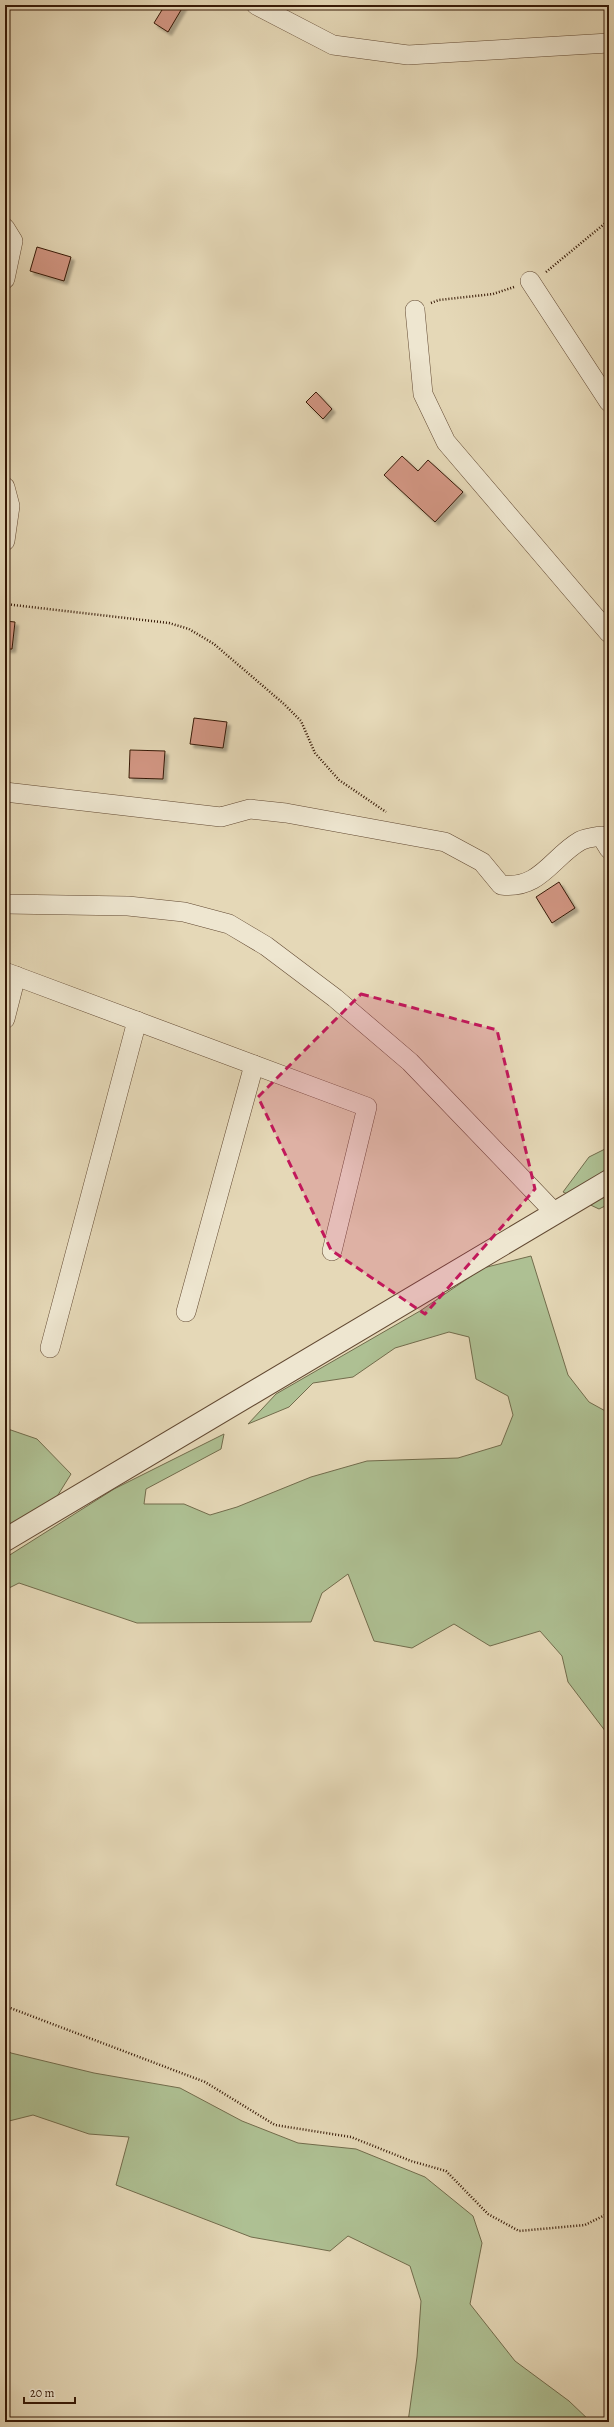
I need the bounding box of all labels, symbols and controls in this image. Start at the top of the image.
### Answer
scale bar [24,2379,75,2405]
text: 20 m [30,2385,54,2401]

